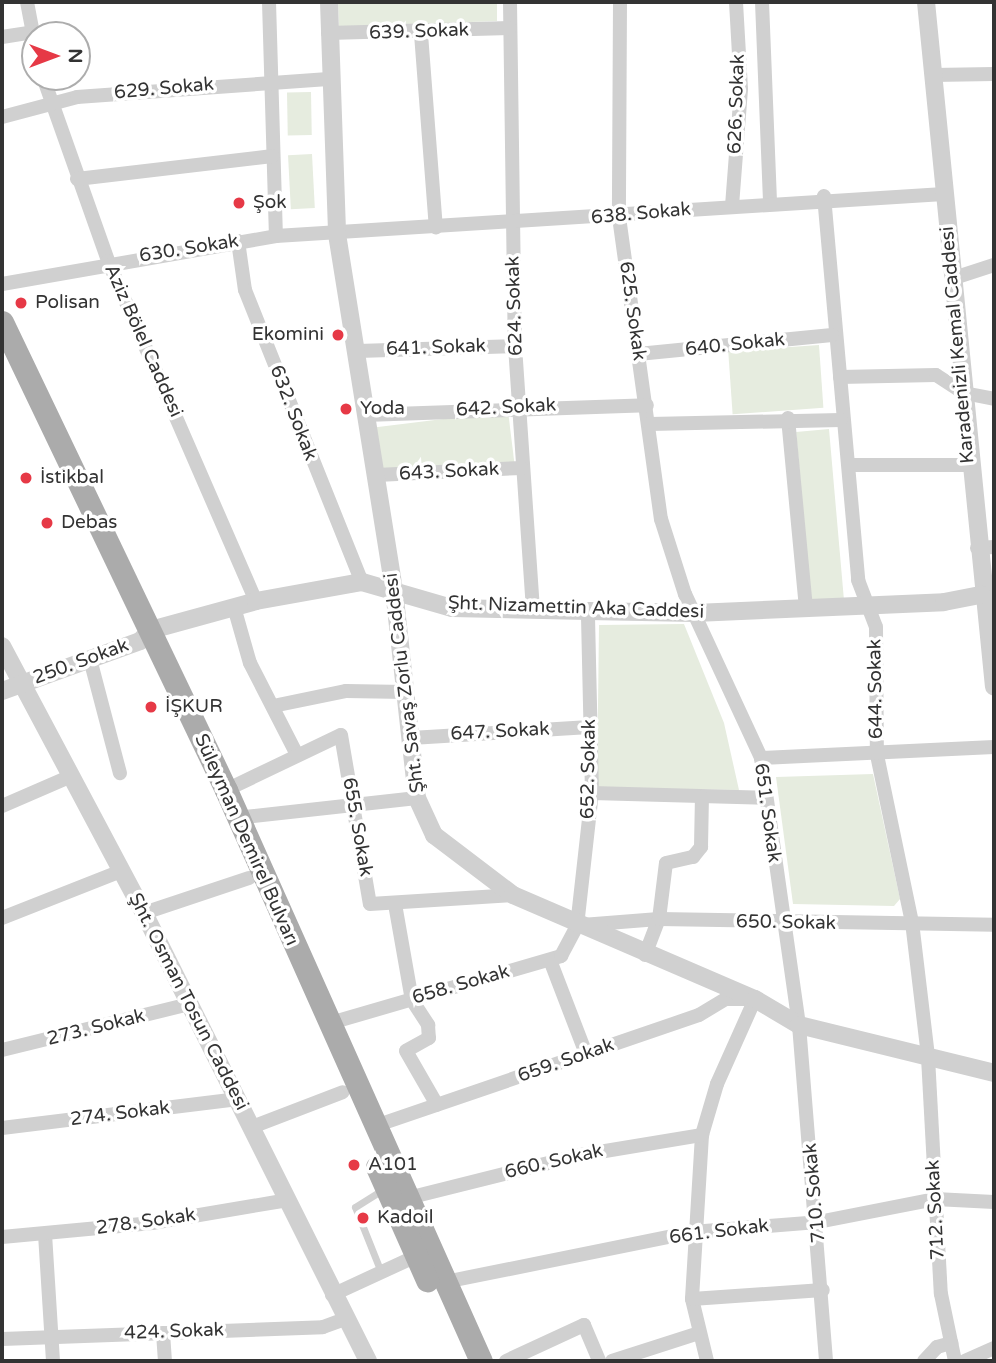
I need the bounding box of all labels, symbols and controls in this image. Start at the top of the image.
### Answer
street label: 639. Sokak [369,19,469,45]
north arrow [21,21,91,91]
text: N [64,48,86,64]
street label: 626. Sokak [724,54,750,154]
street label: 629. Sokak [113,73,215,105]
place label: Şok [253,192,287,214]
marker: Şok [231,195,247,211]
street label: 638. Sokak [590,198,692,230]
street label: Karadenizli Kemal Caddesi [936,225,980,465]
street label: 630. Sokak [138,230,240,268]
street label: 624. Sokak [502,256,528,356]
street label: 625. Sokak [614,260,650,362]
street label: Aziz Bölel Caddesi [99,261,187,421]
place label: Polisan [35,292,100,314]
marker: Polisan [13,295,29,311]
place label: Ekomini [252,324,324,346]
marker: Ekomini [330,327,346,343]
street label: 640. Sokak [684,328,786,362]
street label: 641. Sokak [386,335,486,361]
street label: 632. Sokak [264,362,322,464]
street label: 642. Sokak [455,394,557,422]
place label: Yoda [360,398,405,420]
marker: Yoda [338,401,354,417]
street label: 643. Sokak [398,458,500,486]
place label: İstikbal [40,467,104,489]
marker: İstikbal [18,470,34,486]
place label: Debas [61,512,117,534]
marker: Debas [39,515,55,531]
street label: Şht. Savaş Zorlu Caddesi [380,572,430,794]
street label: Şht. Nizamettin Aka Caddesi [448,592,704,624]
street label: 250. Sokak [30,634,132,690]
street label: 644. Sokak [864,639,888,739]
place label: İŞKUR [165,696,223,718]
marker: İŞKUR [143,699,159,715]
street label: 647. Sokak [450,718,550,746]
street label: 652. Sokak [577,719,601,819]
street label: Süleyman Demirel Bulvarı [189,731,303,949]
street label: 651. Sokak [749,762,785,864]
street label: 655. Sokak [337,776,377,878]
street label: Şht. Osman Tosun Caddesi [123,890,253,1114]
street label: 650. Sokak [736,911,836,935]
street label: 658. Sokak [410,960,512,1010]
street label: 273. Sokak [45,1005,147,1051]
street label: 659. Sokak [515,1034,617,1088]
street label: 274. Sokak [69,1097,171,1131]
street label: 660. Sokak [503,1140,605,1184]
street label: 710. Sokak [799,1142,831,1244]
place label: A101 [368,1154,418,1176]
marker: A101 [346,1157,362,1173]
street label: 712. Sokak [922,1159,950,1261]
street label: 278. Sokak [95,1204,197,1240]
place label: Kadoil [377,1207,433,1229]
marker: Kadoil [355,1210,371,1226]
street label: 661. Sokak [668,1215,770,1249]
street label: 424. Sokak [124,1319,224,1345]

